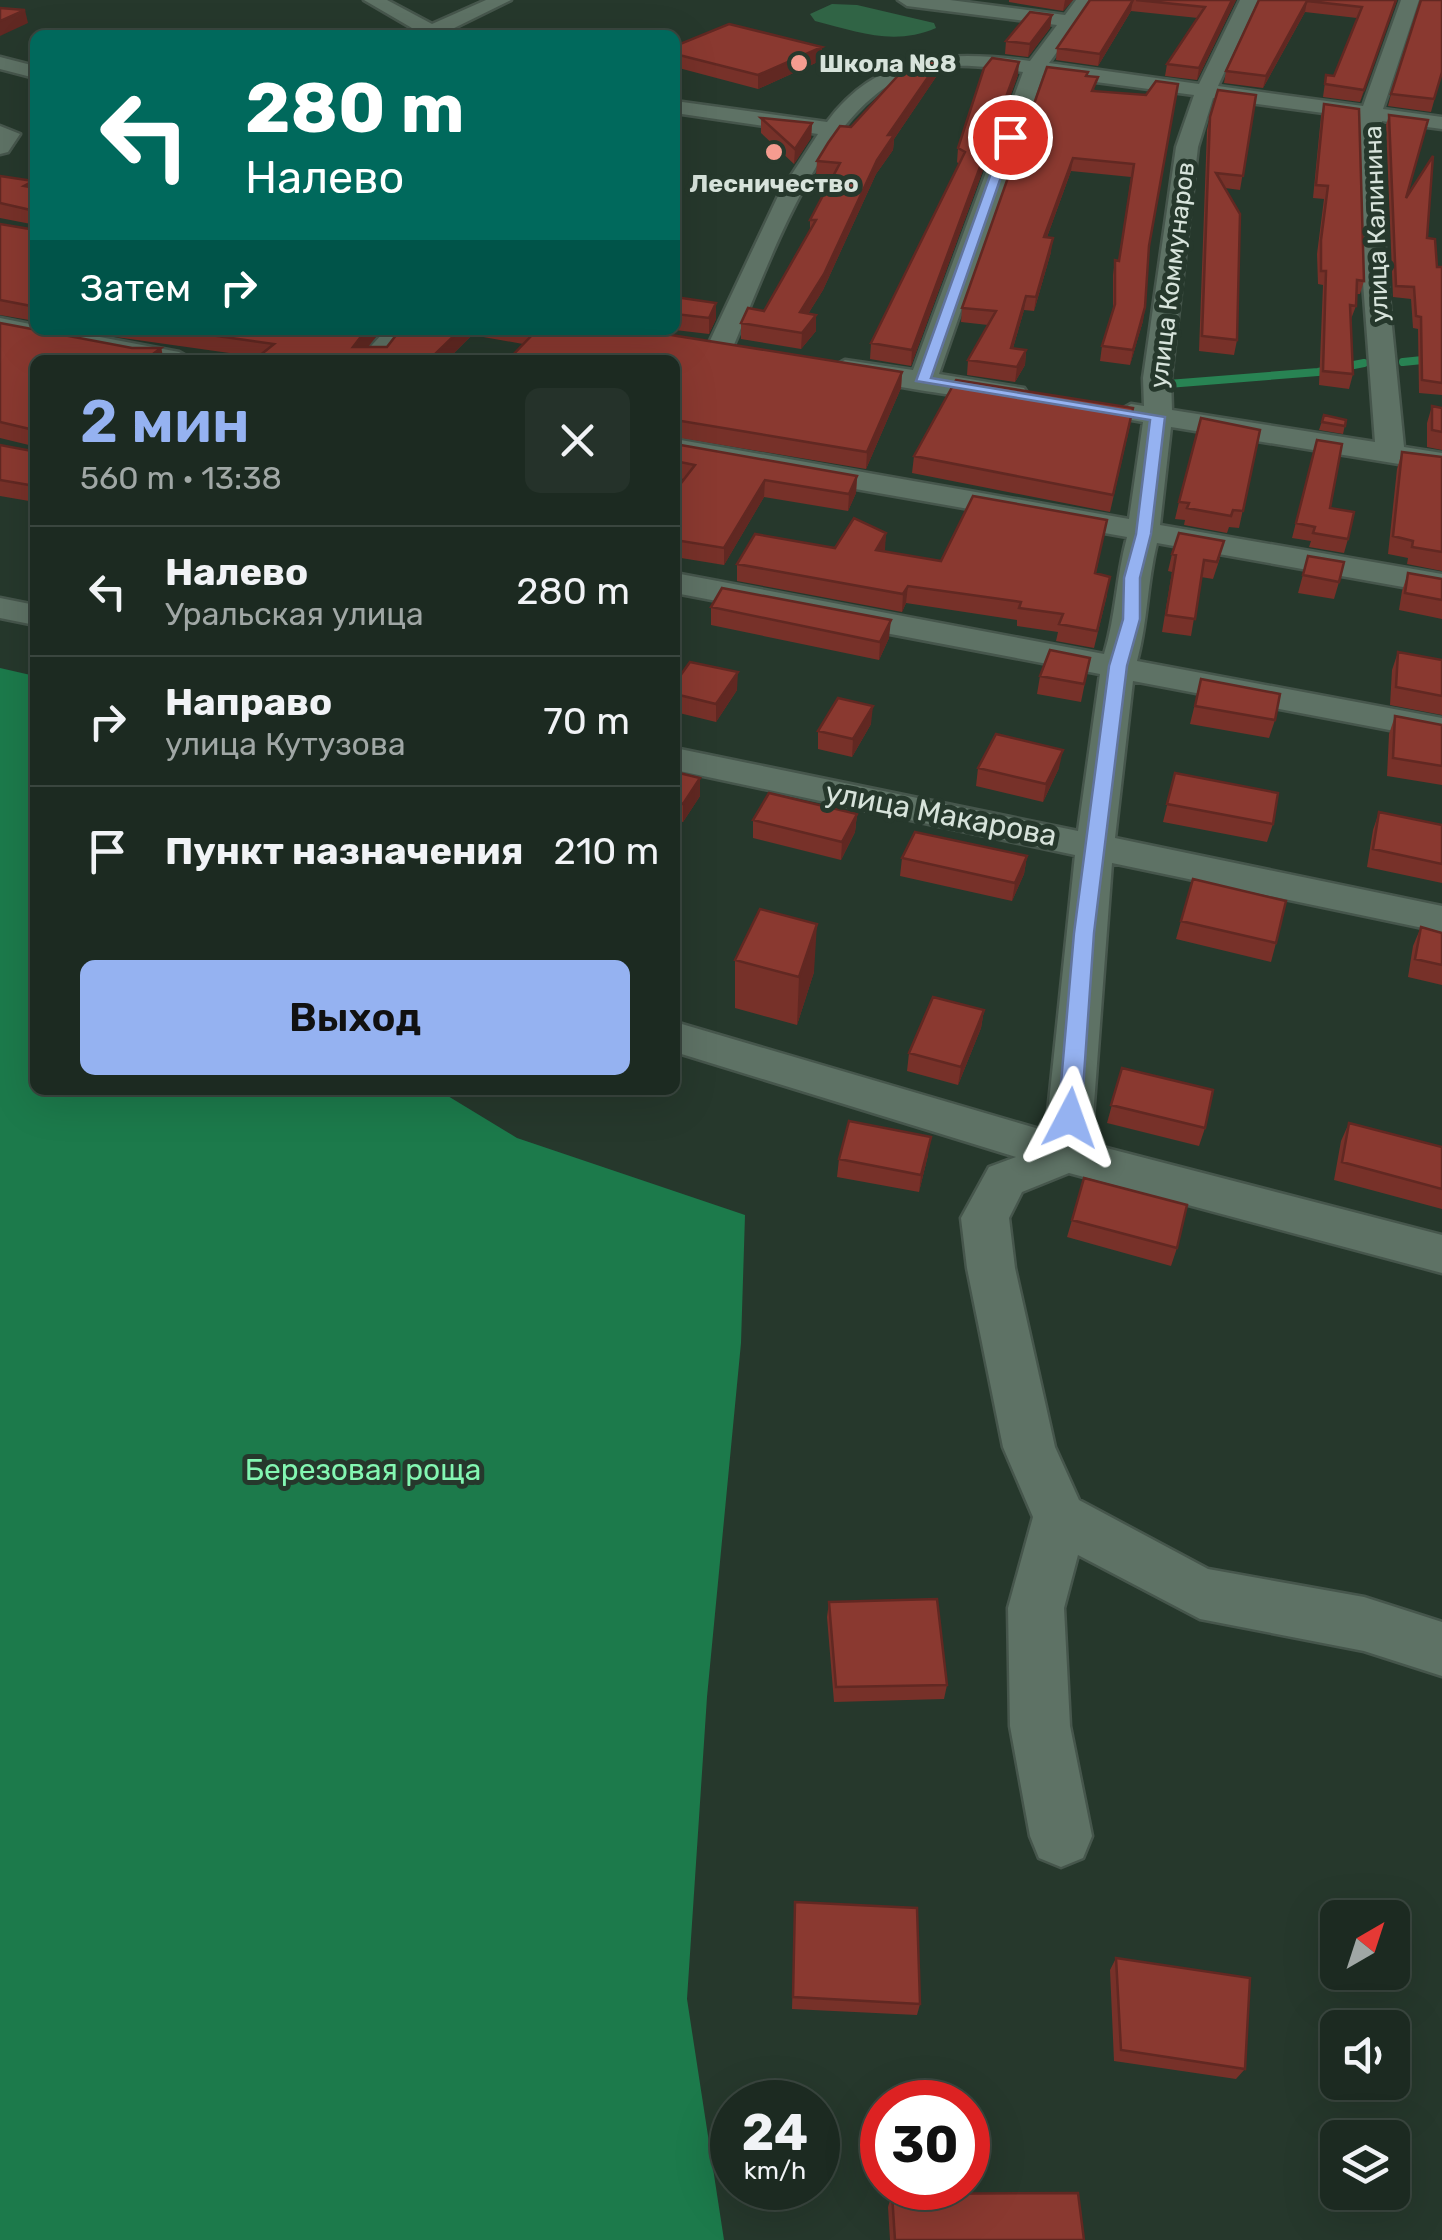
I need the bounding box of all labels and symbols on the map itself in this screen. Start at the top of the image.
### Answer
place label: Школа №8 [819,49,957,78]
marker: Школа №8 [788,52,810,74]
pin [968,95,1053,180]
street label: улица Калинина [1358,125,1394,323]
marker: Лесничество [763,141,785,163]
street label: улица Коммунаров [1144,160,1200,390]
place label: Лесничество [689,169,859,198]
street label: улица Макарова [822,774,1060,854]
position arrow [1018,1066,1122,1170]
park label: Березовая роща [245,1452,481,1488]
north arrow [1320,1900,1410,1990]
speed limit sign: 30 [860,2080,990,2210]

